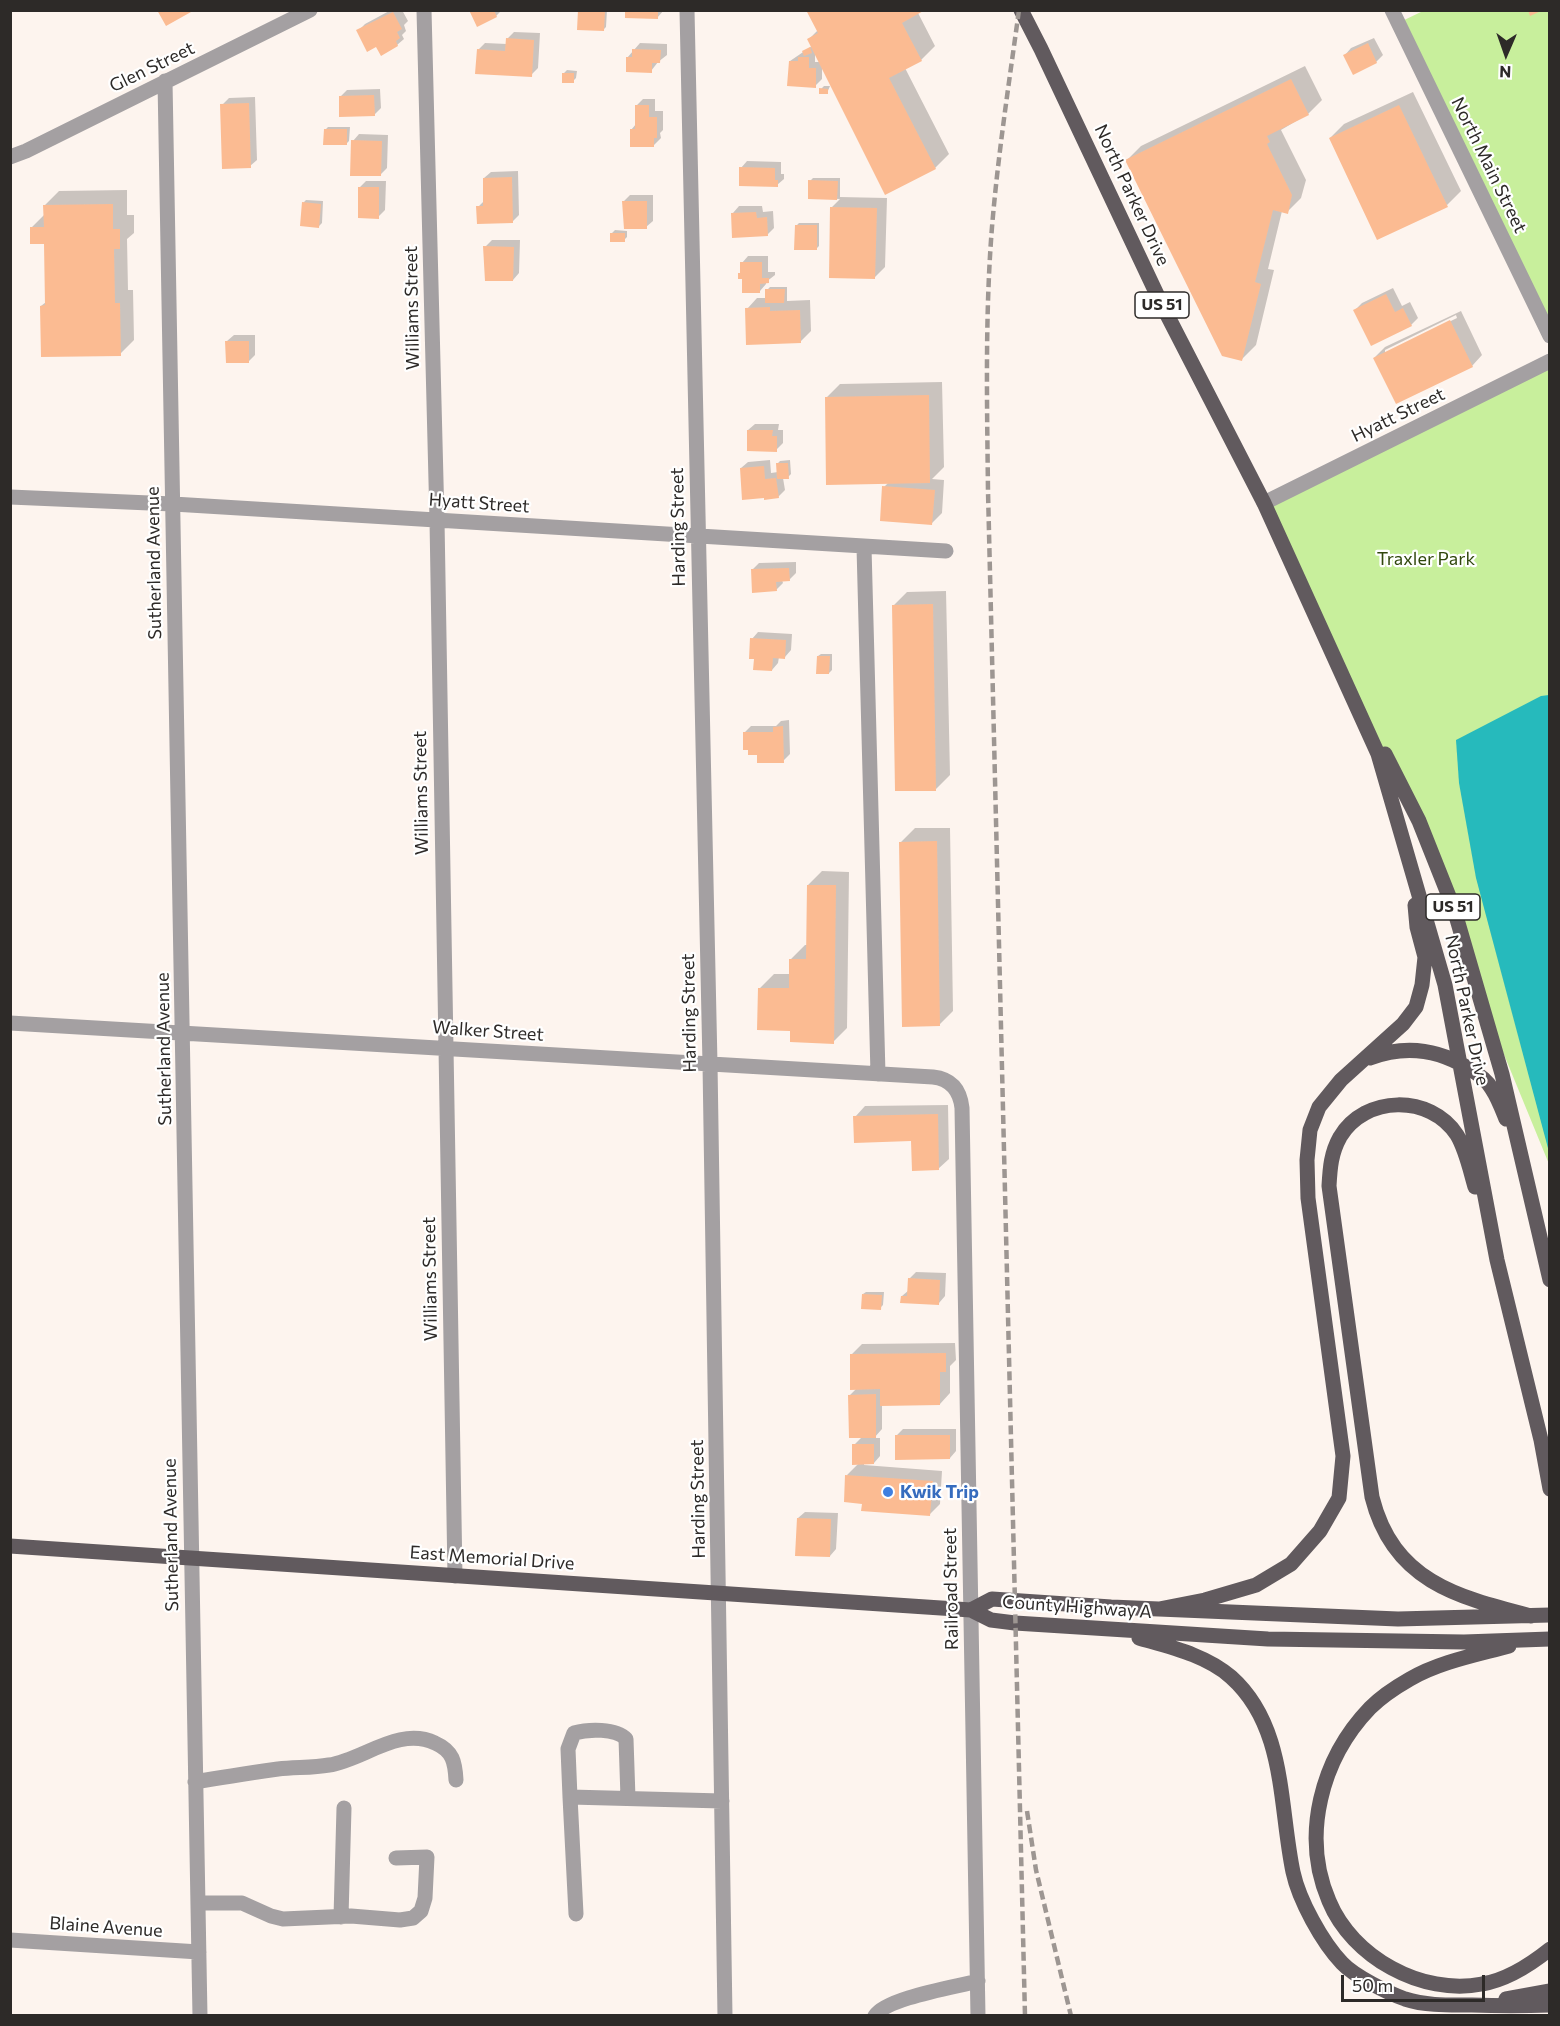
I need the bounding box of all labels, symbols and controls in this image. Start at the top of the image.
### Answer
north arrow [1476,24,1536,84]
street label: Glen Street [106,37,198,97]
text: N [1499,63,1512,82]
street label: North Main Street [1447,94,1531,236]
street label: North Parker Drive [1090,121,1174,269]
street label: Williams Street [400,246,424,370]
road number: US 51 [1135,292,1189,318]
street label: Hyatt Street [1348,383,1448,447]
street label: Harding Street [666,467,690,587]
street label: Sutherland Avenue [142,486,166,640]
street label: Hyatt Street [428,489,530,517]
park label: Traxler Park [1377,548,1475,570]
street label: Williams Street [409,731,433,855]
road number: US 51 [1426,894,1480,920]
street label: North Parker Drive [1440,933,1494,1087]
street label: Harding Street [677,953,701,1073]
street label: Sutherland Avenue [152,972,176,1126]
street label: Walker Street [432,1016,544,1046]
street label: Williams Street [418,1217,442,1341]
street label: Harding Street [686,1439,710,1559]
street label: Sutherland Avenue [159,1458,183,1612]
place label: Kwik Trip [900,1481,979,1503]
marker: Kwik Trip [881,1485,895,1499]
street label: Railroad Street [939,1528,963,1650]
street label: East Memorial Drive [409,1541,575,1575]
street label: County Highway A [1001,1591,1153,1623]
street label: Blaine Avenue [49,1912,163,1942]
scale bar [1344,1963,1488,2001]
text: 50 m [1352,1974,1393,1996]

